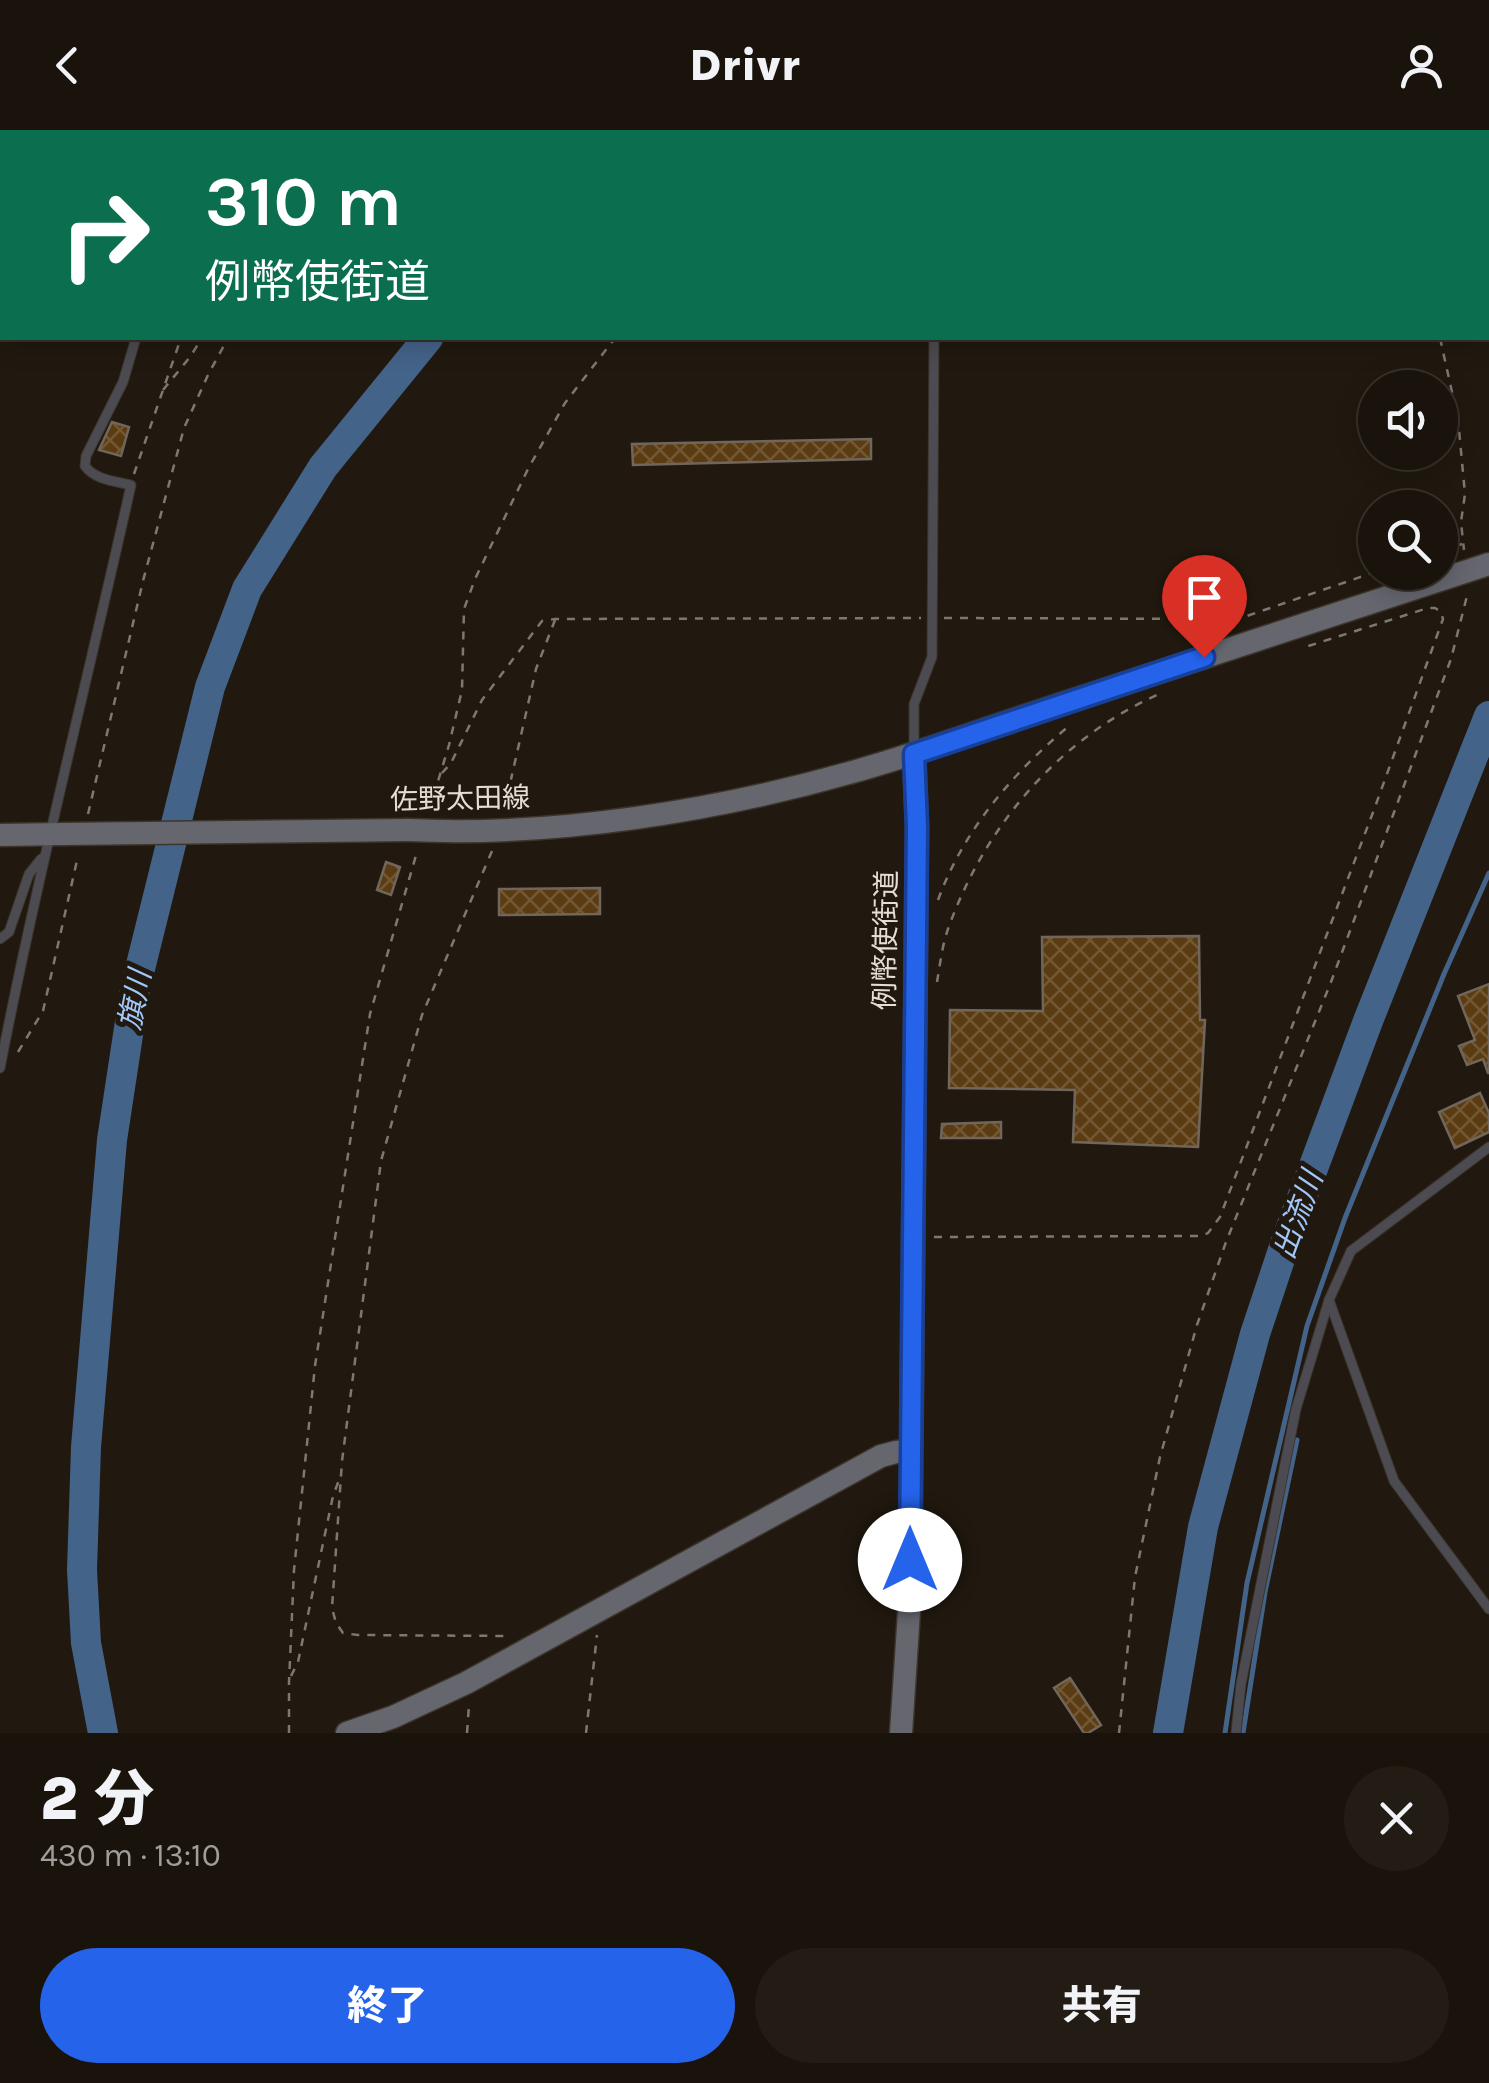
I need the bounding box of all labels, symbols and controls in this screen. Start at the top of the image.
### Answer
icon: back [40,38,95,93]
icon: person [1394,38,1449,93]
text: Drivr [689,39,800,91]
text: 310 m [205,161,402,243]
icon: right [40,170,170,300]
text: 例幣使街道 [205,256,430,308]
map controls [1358,370,1458,590]
button: sound [1358,370,1458,470]
button: search [1358,490,1458,590]
pin [1162,555,1247,658]
icon: arrive [1177,570,1232,625]
street label: 佐野太田線 [390,781,530,816]
street label: 例幣使街道 [868,870,903,1010]
water label: 旗川 [112,964,159,1033]
water label: 出流川 [1266,1164,1331,1263]
position arrow [858,1508,962,1612]
text: 2 分 [40,1764,154,1834]
button: close [1344,1766,1449,1871]
text: 430 m · 13:10 [40,1837,221,1874]
button: 終了 [40,1948,735,2063]
button: 共有 [755,1948,1449,2063]

